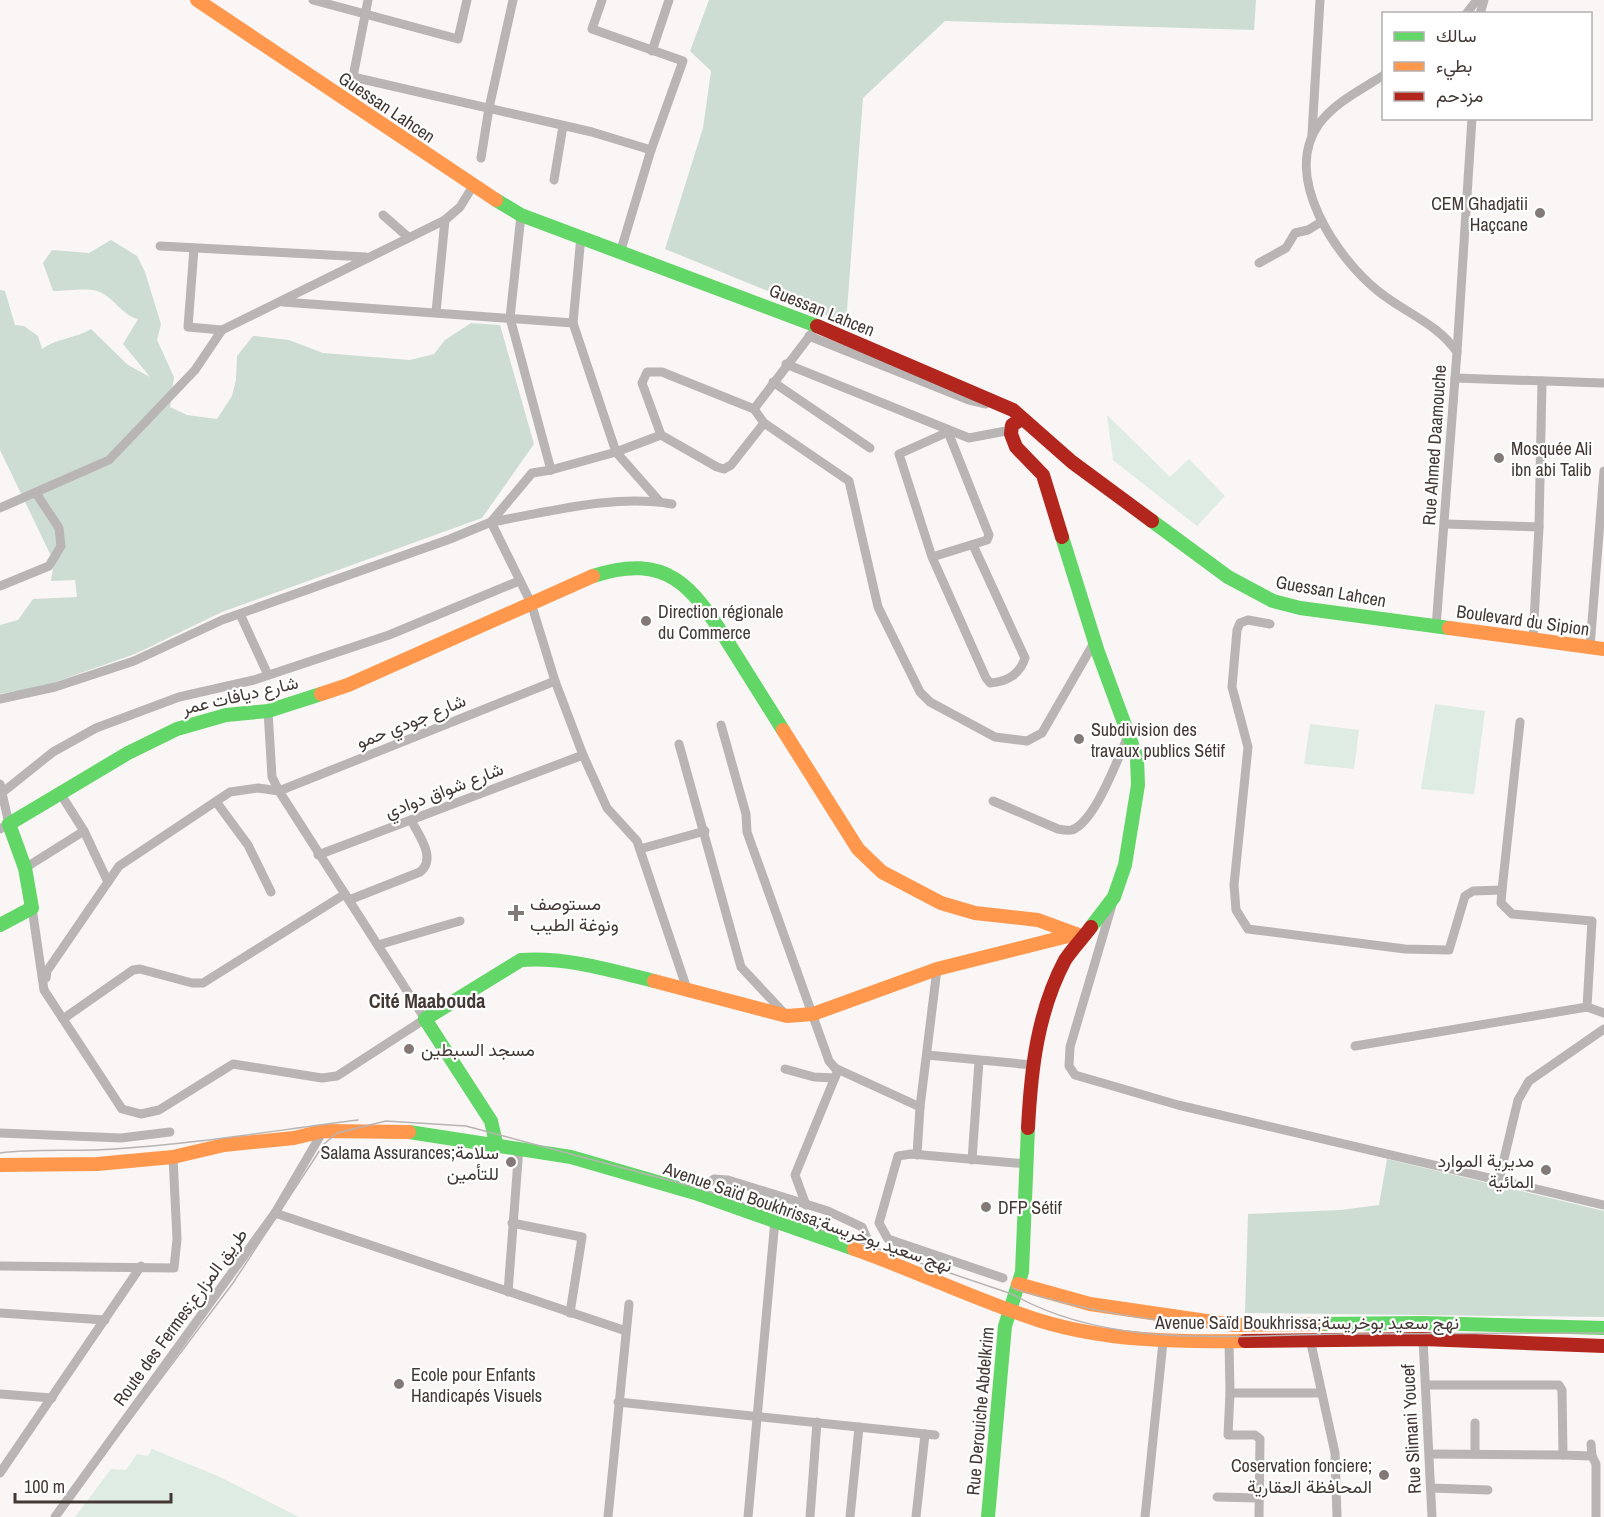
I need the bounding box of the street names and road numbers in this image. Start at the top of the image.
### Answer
street label: Guessan Lahcen [334,65,440,149]
street label: Guessan Lahcen [766,278,878,342]
street label: Rue Ahmed Daamouche [1416,364,1452,526]
street label: Guessan Lahcen [1274,569,1388,613]
street label: Boulevard du Sipion [1455,598,1591,642]
street label: شارع ديافات عمر [178,669,301,721]
street label: شارع جودي حمو [352,688,471,757]
street label: شارع شواق دوادي [381,756,508,827]
street label: Avenue Saïd Boukhrissa;نهج سعيد بوخريسة [659,1155,956,1278]
street label: Route des Fermes;طريق المزارع [107,1223,253,1411]
street label: Avenue Saïd Boukhrissa;نهج سعيد بوخريسة [1154,1310,1459,1335]
street label: Rue Derouiche Abdelkrim [960,1326,1000,1496]
street label: Rue Slimani Youcef [1395,1363,1427,1494]

